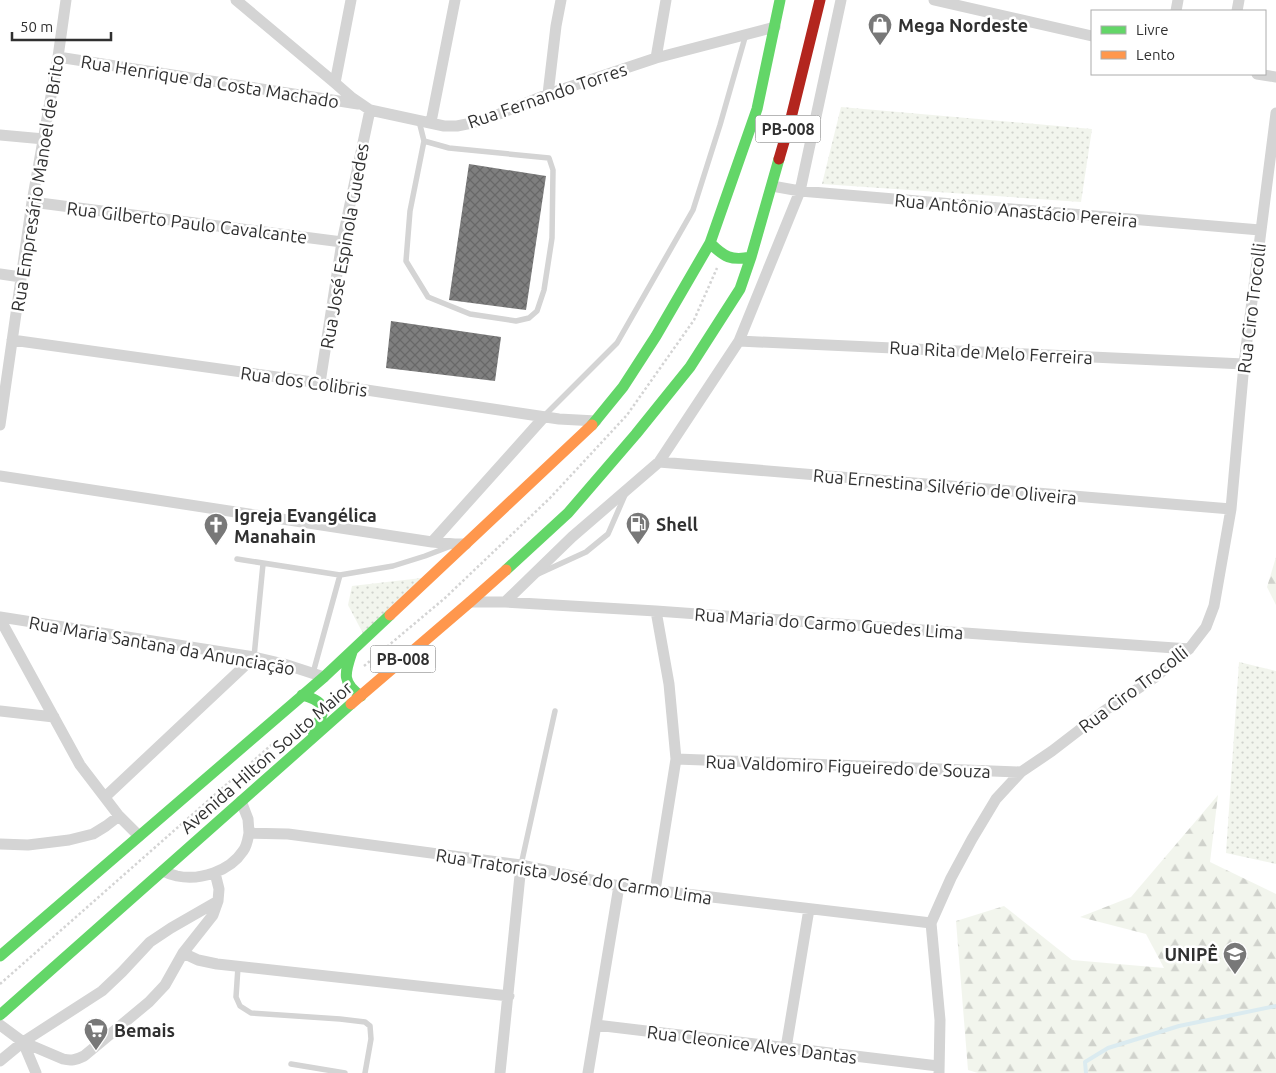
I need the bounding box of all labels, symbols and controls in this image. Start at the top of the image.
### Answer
scale bar [12,10,111,42]
legend [1091,10,1266,75]
shop icon: Mega Nordeste [867,12,893,46]
place label: Mega Nordeste [898,15,1028,35]
text: 50 m [20,18,53,35]
text: Livre [1136,21,1169,38]
text: Lento [1136,46,1175,63]
street label: Rua Henrique da Costa Machado [79,51,341,111]
street label: Rua Empresário Manoel de Brito [7,53,67,313]
street label: Rua Fernando Torres [465,58,629,132]
road number: PB-008 [756,116,820,142]
street label: Rua José Espinola Guedes [316,142,372,350]
street label: Rua Antônio Anastácio Pereira [894,189,1138,231]
street label: Rua Gilberto Paulo Cavalcante [66,197,308,247]
street label: Rua Ciro Trocolli [1233,242,1269,374]
street label: Rua Rita de Melo Ferreira [889,337,1093,367]
street label: Rua dos Colibris [239,362,369,400]
street label: Rua Ernestina Silvério de Oliveira [812,465,1078,507]
place label: Igreja Evangélica Manahain [234,505,377,546]
fuel station icon: Shell [625,511,651,545]
church icon: Igreja Evangélica Manahain [203,512,229,546]
place label: Shell [656,514,699,534]
street label: Rua Maria do Carmo Guedes Lima [694,604,964,642]
street label: Rua Maria Santana da Anunciação [27,612,297,678]
street label: Rua Ciro Trocolli [1075,642,1191,736]
road number: PB-008 [370,646,436,672]
street label: Avenida Hilton Souto Maior [176,677,356,837]
street label: Rua Valdomiro Figueiredo de Souza [705,751,991,781]
street label: Rua Tratorista José do Carmo Lima [434,844,714,908]
school or university icon: UNIPÊ [1222,941,1248,975]
place label: UNIPÊ [1164,943,1218,964]
supermarket icon: Bemais [83,1017,109,1051]
place label: Bemais [114,1020,175,1040]
street label: Rua Cleonice Alves Dantas [646,1021,858,1067]

